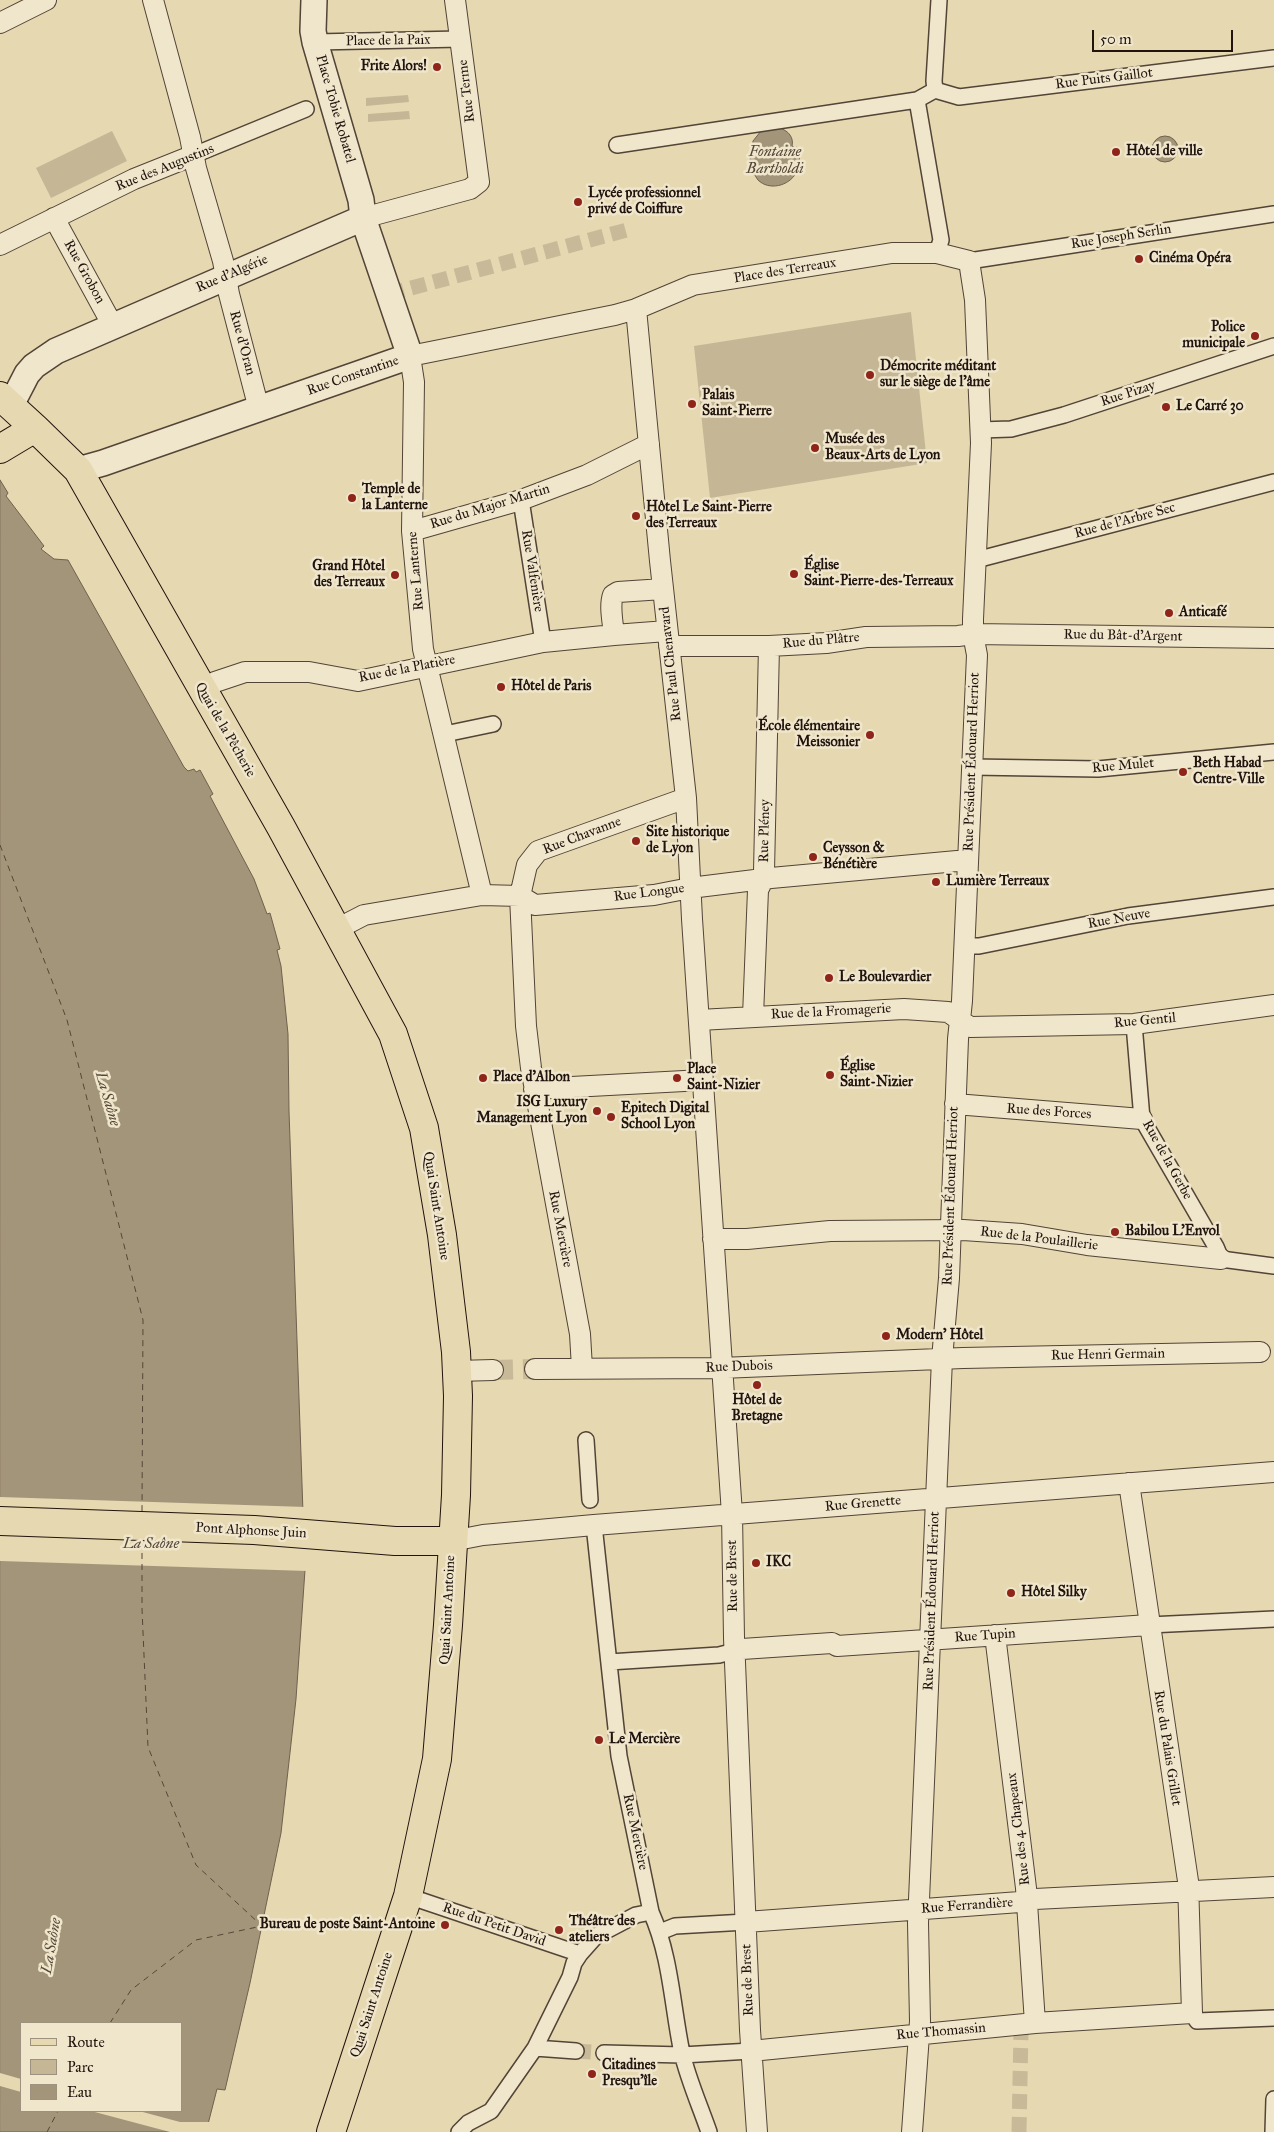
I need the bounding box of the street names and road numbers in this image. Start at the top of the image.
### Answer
street label: Place de la Paix [345,32,431,50]
street label: Place Tobie Robatel [312,53,358,165]
street label: Rue Terme [455,59,479,123]
street label: Rue Puits Gaillot [1054,65,1154,93]
street label: Rue des Augustins [113,141,217,195]
street label: Rue Joseph Serlin [1070,221,1172,253]
street label: Rue Grobon [60,237,108,307]
street label: Rue d'Algérie [194,251,270,297]
street label: Place des Terreaux [733,255,837,287]
street label: Rue d'Oran [225,309,259,377]
street label: Rue Constantine [305,352,401,400]
street label: Rue Pizay [1098,377,1158,411]
street label: Rue du Major Martin [428,481,552,533]
street label: Rue de l'Arbre Sec [1073,499,1177,543]
street label: Rue Valfenière [517,529,547,613]
street label: Rue Lanterne [404,531,428,611]
street label: Rue Paul Chenavard [657,606,685,722]
street label: Rue du Bât-d'Argent [1063,627,1183,645]
street label: Rue du Plâtre [782,629,860,653]
street label: Rue de la Platière [357,651,457,687]
street label: Rue Président Édouard Herriot [960,672,984,852]
street label: Quai de la Pêcherie [191,680,259,780]
street label: Rue Mulet [1091,755,1155,777]
street label: Rue Pléney [756,799,774,863]
street label: Rue Chavanne [540,813,624,859]
street label: Rue Longue [613,880,685,906]
street label: Rue Neuve [1086,905,1152,933]
street label: Rue de la Fromagerie [770,1000,892,1024]
street label: Rue Gentil [1113,1010,1177,1032]
street label: Rue des Forces [1006,1101,1092,1123]
street label: Rue Président Édouard Herriot [939,1106,963,1286]
street label: Rue de la Gerbe [1138,1117,1196,1203]
street label: Quai Saint Antoine [419,1150,453,1262]
street label: Rue Mercière [544,1189,576,1269]
street label: Rue de la Poulaillerie [979,1223,1099,1255]
street label: Rue Henri Germain [1051,1346,1165,1364]
street label: Rue Dubois [705,1357,773,1377]
street label: Rue Grenette [824,1492,902,1516]
street label: Rue Président Édouard Herriot [920,1511,944,1691]
street label: Pont Alphonse Juin [195,1520,307,1542]
street label: Rue de Brest [724,1540,742,1612]
street label: Quai Saint Antoine [437,1555,459,1665]
street label: Rue Tupin [954,1625,1016,1647]
street label: Rue du Palais Grillet [1150,1689,1184,1807]
street label: Rue des 4 Chapeaux [1004,1772,1034,1886]
street label: Rue Mercière [619,1792,651,1872]
street label: Rue Ferrandière [920,1894,1014,1918]
street label: Rue du Petit David [440,1899,548,1951]
street label: Rue de Brest [738,1944,758,2016]
street label: Quai Saint Antoine [347,1950,397,2060]
street label: Rue Thomassin [896,2020,986,2044]

